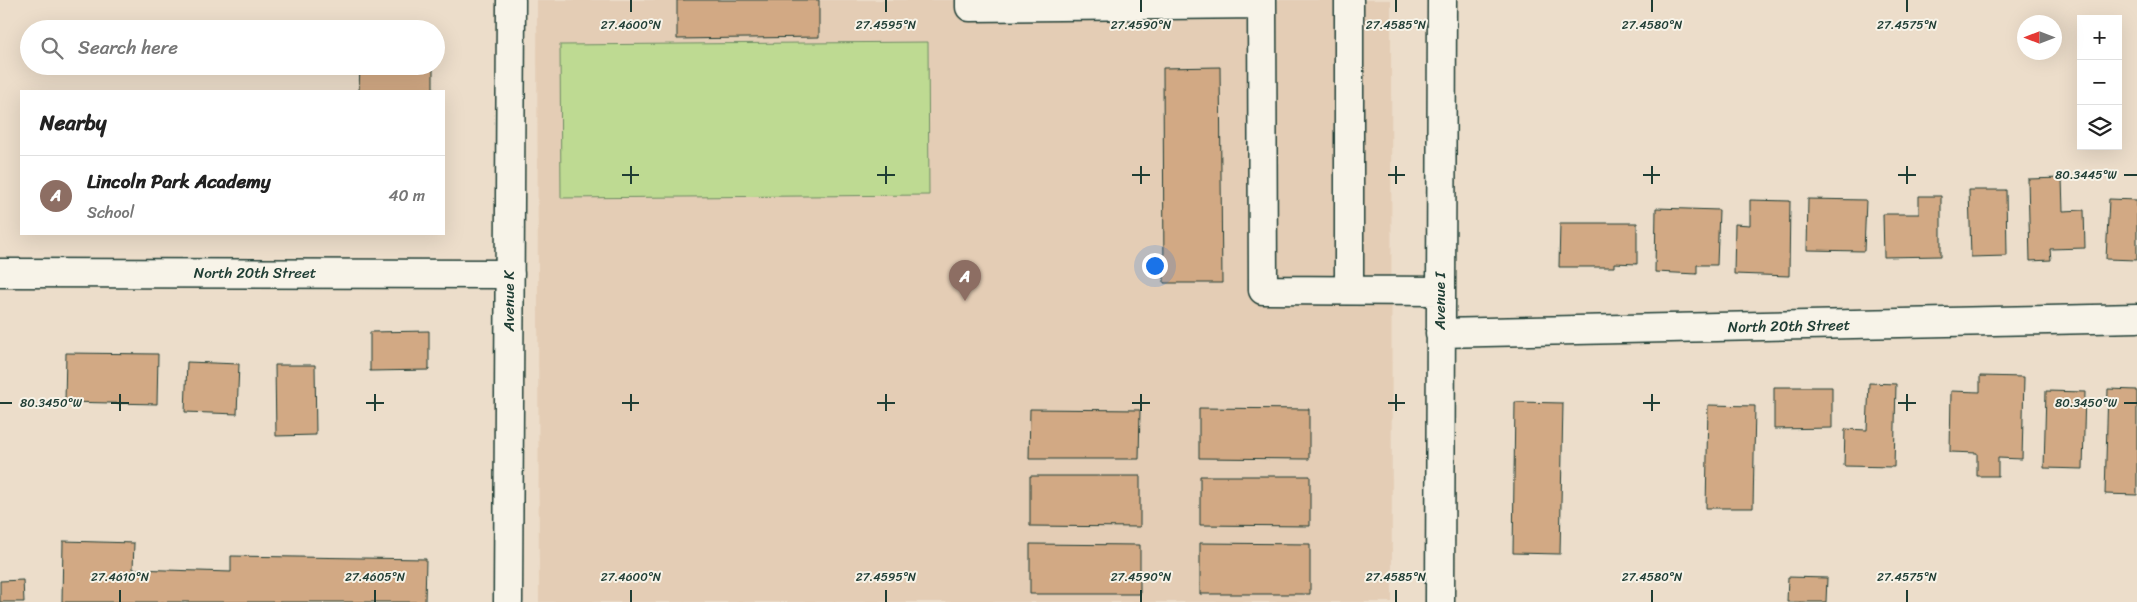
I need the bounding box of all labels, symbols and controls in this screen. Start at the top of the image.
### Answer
text: 27.4600°N [601,14,662,36]
text: 27.4595°N [856,14,917,36]
text: 27.4590°N [1111,14,1172,36]
text: 27.4585°N [1366,14,1427,36]
text: 27.4580°N [1622,14,1683,36]
text: 27.4575°N [1877,14,1938,36]
north arrow [2017,15,2062,60]
map controls [2077,15,2122,150]
button: + [2077,15,2122,60]
search box [20,20,445,75]
text: Search here [78,31,178,64]
icon: search [38,34,66,62]
button: − [2077,60,2122,105]
text: Nearby [40,104,106,142]
button: layers [2077,105,2122,150]
text: 80.3445°W [2055,164,2118,186]
text: Lincoln Park Academy [87,165,271,198]
text: A [51,181,61,210]
text: 40 m [388,181,425,210]
text: School [87,198,134,227]
your location [1142,253,1168,279]
street label: North 20th Street [194,260,317,286]
pin: A [949,260,981,301]
street label: Avenue K [496,270,522,332]
street label: Avenue I [1427,271,1453,331]
street label: North 20th Street [1728,312,1851,340]
text: 80.3450°W [20,392,83,414]
text: 80.3450°W [2055,392,2118,414]
text: 27.4610°N [91,566,150,588]
text: 27.4605°N [345,566,406,588]
text: 27.4600°N [601,566,662,588]
text: 27.4595°N [856,566,917,588]
text: 27.4590°N [1111,566,1172,588]
text: 27.4585°N [1366,566,1427,588]
text: 27.4580°N [1622,566,1683,588]
text: 27.4575°N [1877,566,1938,588]

